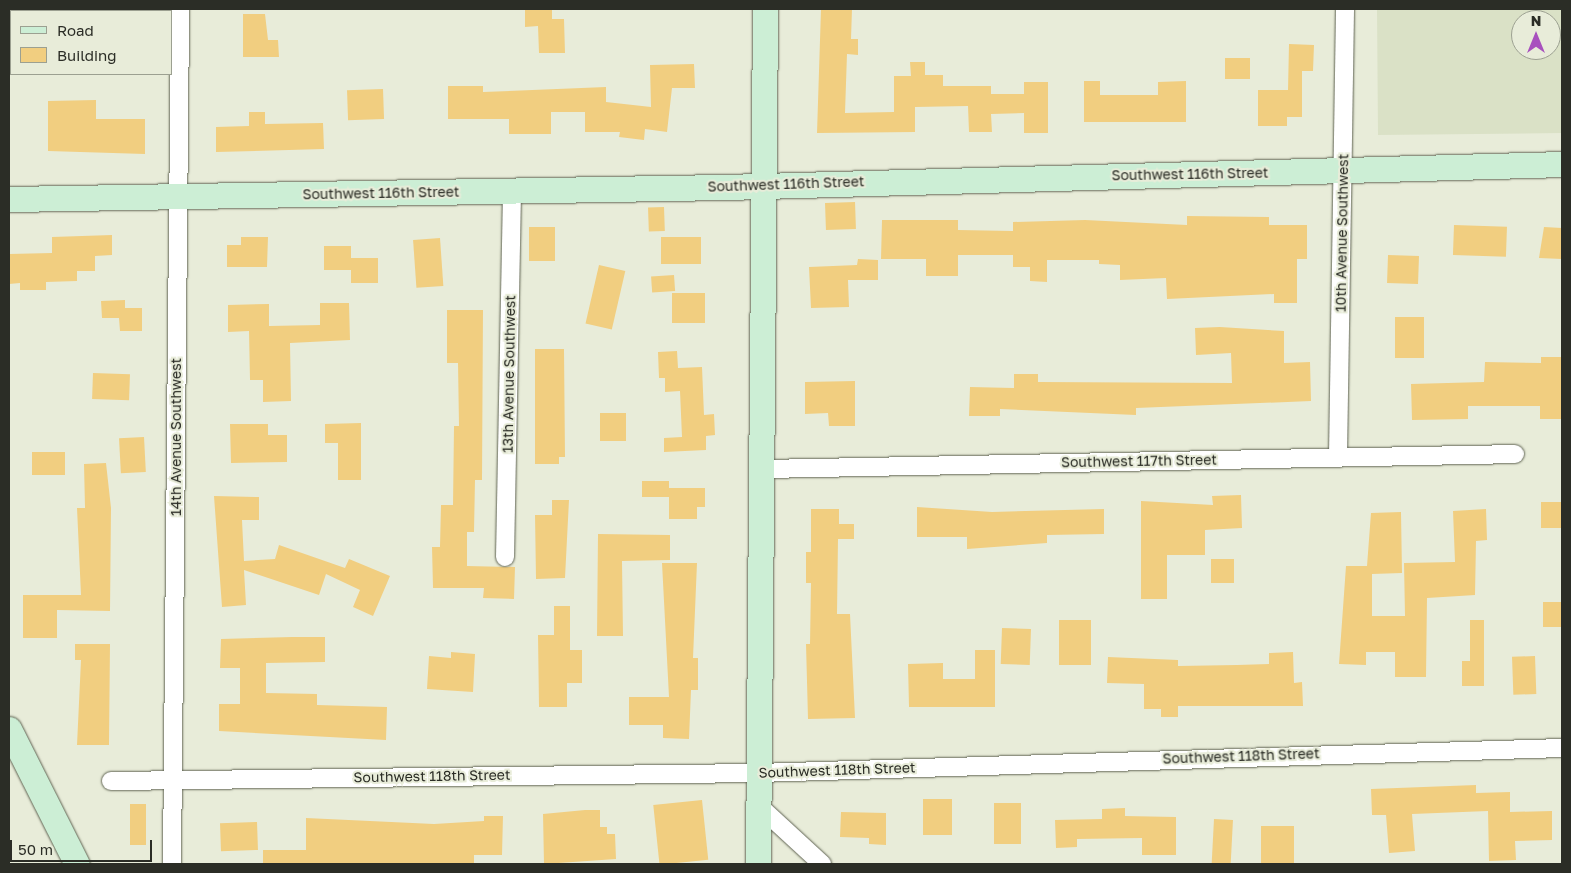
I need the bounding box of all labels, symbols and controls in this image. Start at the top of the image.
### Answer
legend [10,10,172,75]
north arrow [1511,10,1561,60]
text: N [1531,12,1541,29]
text: Road [57,21,94,39]
text: Building [57,46,117,64]
street label: 10th Avenue Southwest [1332,154,1352,312]
street label: Southwest 116th Street [1111,164,1269,184]
street label: Southwest 116th Street [707,173,865,195]
street label: Southwest 116th Street [302,183,460,203]
street label: 13th Avenue Southwest [499,295,519,453]
street label: 14th Avenue Southwest [168,358,184,516]
street label: Southwest 117th Street [1061,451,1217,471]
street label: Southwest 118th Street [1162,745,1320,767]
street label: Southwest 118th Street [758,759,916,781]
street label: Southwest 118th Street [353,766,511,786]
scale bar [12,830,155,862]
text: 50 m [18,840,53,858]

